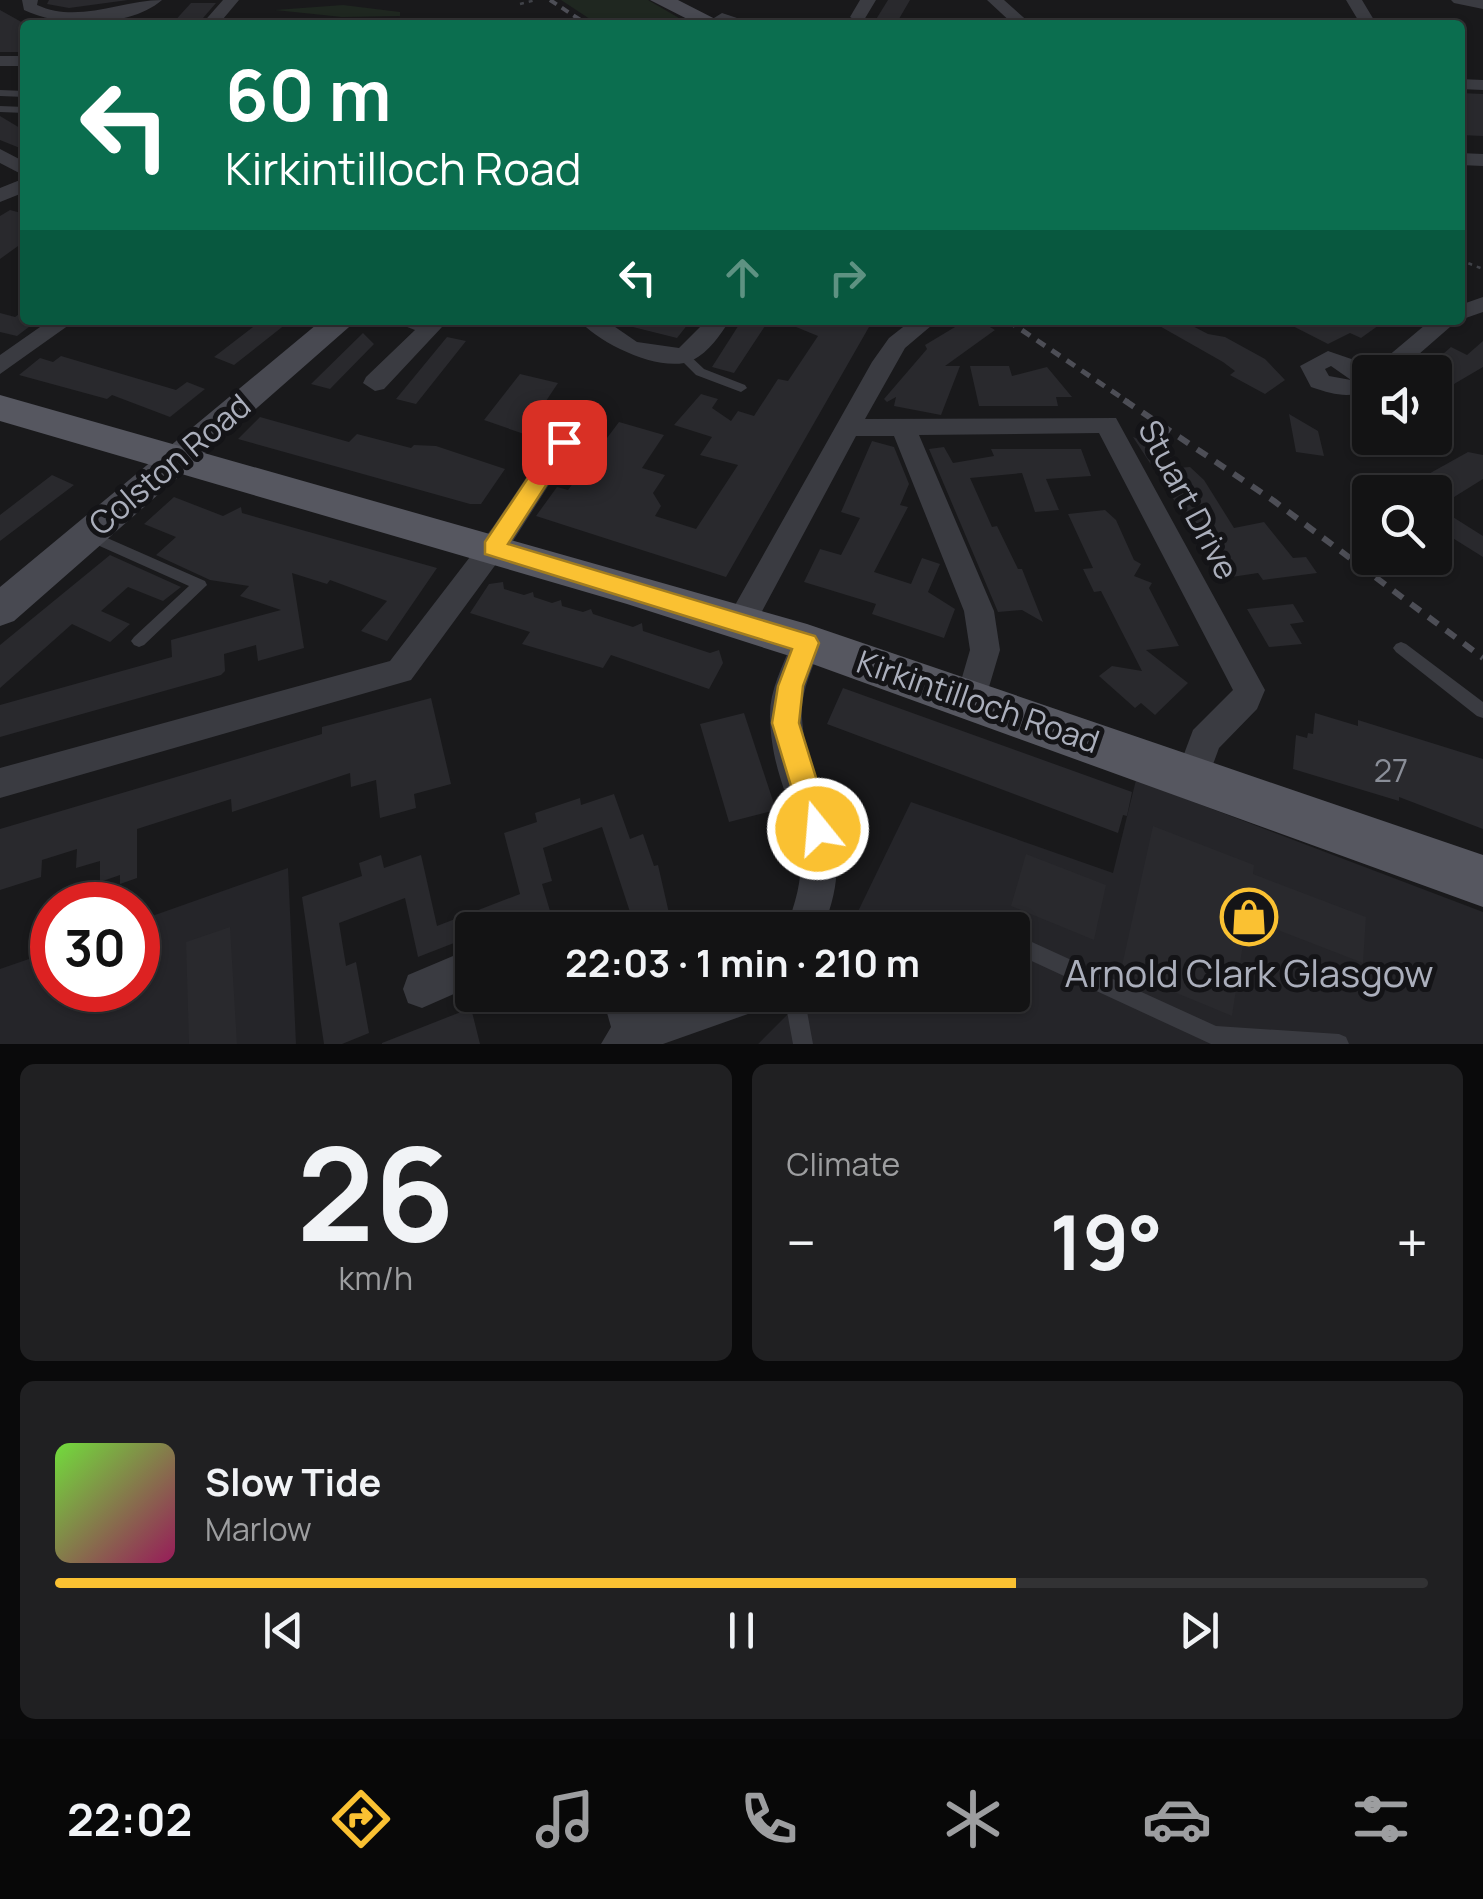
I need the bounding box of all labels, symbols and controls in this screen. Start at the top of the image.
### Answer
text: 60 m [225,46,392,142]
icon: left [60,60,190,190]
text: Kirkintilloch Road [225,137,581,199]
icon: left [610,250,665,305]
icon: ahead [715,250,770,305]
icon: right [820,250,875,305]
map controls [1352,355,1452,575]
button: sound [1352,355,1452,455]
street label: Colston Road [79,384,260,545]
pin [522,400,607,485]
street label: Stuart Drive [1128,412,1249,587]
icon: arrive [537,415,592,470]
button: search [1352,475,1452,575]
street label: Kirkintilloch Road [851,639,1105,763]
house number: 27 [1374,748,1408,792]
position arrow [766,777,870,881]
speed limit sign: 30 [30,882,160,1012]
shop icon: Arnold Clark Glasgow [1219,887,1279,947]
text: 22:03 · 1 min · 210 m [565,936,920,988]
place label: Arnold Clark Glasgow [1064,946,1434,998]
text: 26 [297,1102,455,1280]
text: Climate [787,1142,900,1186]
text: 19° [1050,1190,1163,1293]
text: − [787,1204,816,1280]
text: + [1396,1204,1428,1280]
text: km/h [339,1256,413,1300]
text: Slow Tide [205,1455,382,1507]
text: Marlow [205,1507,312,1551]
icon: previous [256,1603,311,1658]
icon: pause [714,1603,769,1658]
icon: next [1172,1603,1227,1658]
icon: directions [326,1784,396,1854]
icon: music [530,1784,600,1854]
icon: phone [734,1784,804,1854]
icon: climate [938,1784,1008,1854]
icon: car [1142,1784,1212,1854]
icon: filters [1346,1784,1416,1854]
text: 22:02 [67,1788,192,1850]

